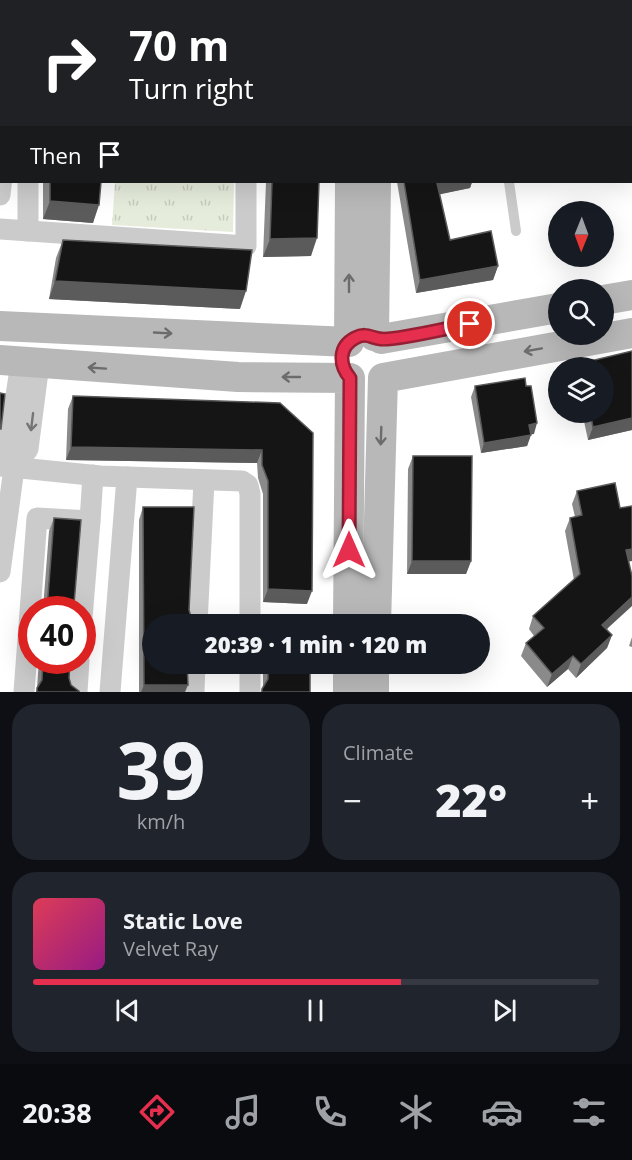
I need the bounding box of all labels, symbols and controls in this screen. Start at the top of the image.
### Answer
text: 70 m [129,16,229,73]
icon: right [30,24,108,102]
text: Turn right [129,70,254,107]
icon: arrive [93,138,126,171]
text: Then [30,140,81,170]
north arrow [548,201,614,267]
map controls [548,201,614,423]
one-way arrow [343,274,355,294]
button: search [548,279,614,345]
pin [444,298,495,349]
icon: arrive [453,307,486,340]
one-way arrow [153,328,173,339]
one-way arrow [524,345,543,356]
button: layers [548,357,614,423]
one-way arrow [87,362,107,373]
one-way arrow [282,371,302,383]
one-way arrow [26,412,37,432]
one-way arrow [375,426,387,446]
position arrow [317,518,381,582]
speed limit sign: 40 [18,596,96,674]
text: 20:39 · 1 min · 120 m [205,629,427,659]
text: 39 [116,716,206,822]
text: Climate [343,739,414,766]
text: 22° [435,769,507,830]
text: − [343,778,362,823]
text: + [580,778,599,823]
text: km/h [137,808,185,835]
text: Static Love [123,905,243,935]
text: Velvet Ray [123,935,218,962]
icon: previous [111,994,144,1027]
icon: pause [299,994,332,1027]
icon: next [488,994,521,1027]
icon: directions [136,1091,178,1133]
icon: music [222,1091,264,1133]
icon: phone [309,1091,351,1133]
icon: climate [395,1091,437,1133]
icon: car [481,1091,523,1133]
icon: filters [568,1091,610,1133]
text: 20:38 [22,1094,92,1131]

